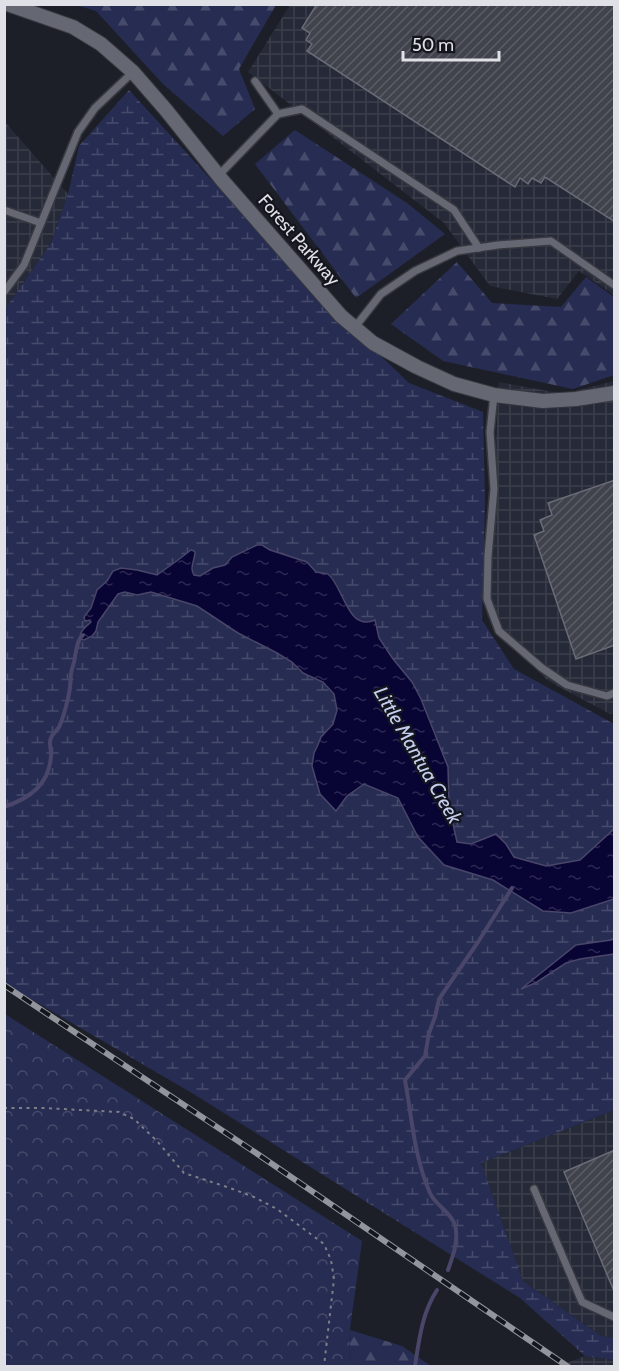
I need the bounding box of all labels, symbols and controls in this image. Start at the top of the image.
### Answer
scale bar [403,24,499,62]
text: 50 m [412,34,454,56]
street label: Forest Parkway [253,190,345,290]
water label: Little Mantua Creek [369,682,468,829]

